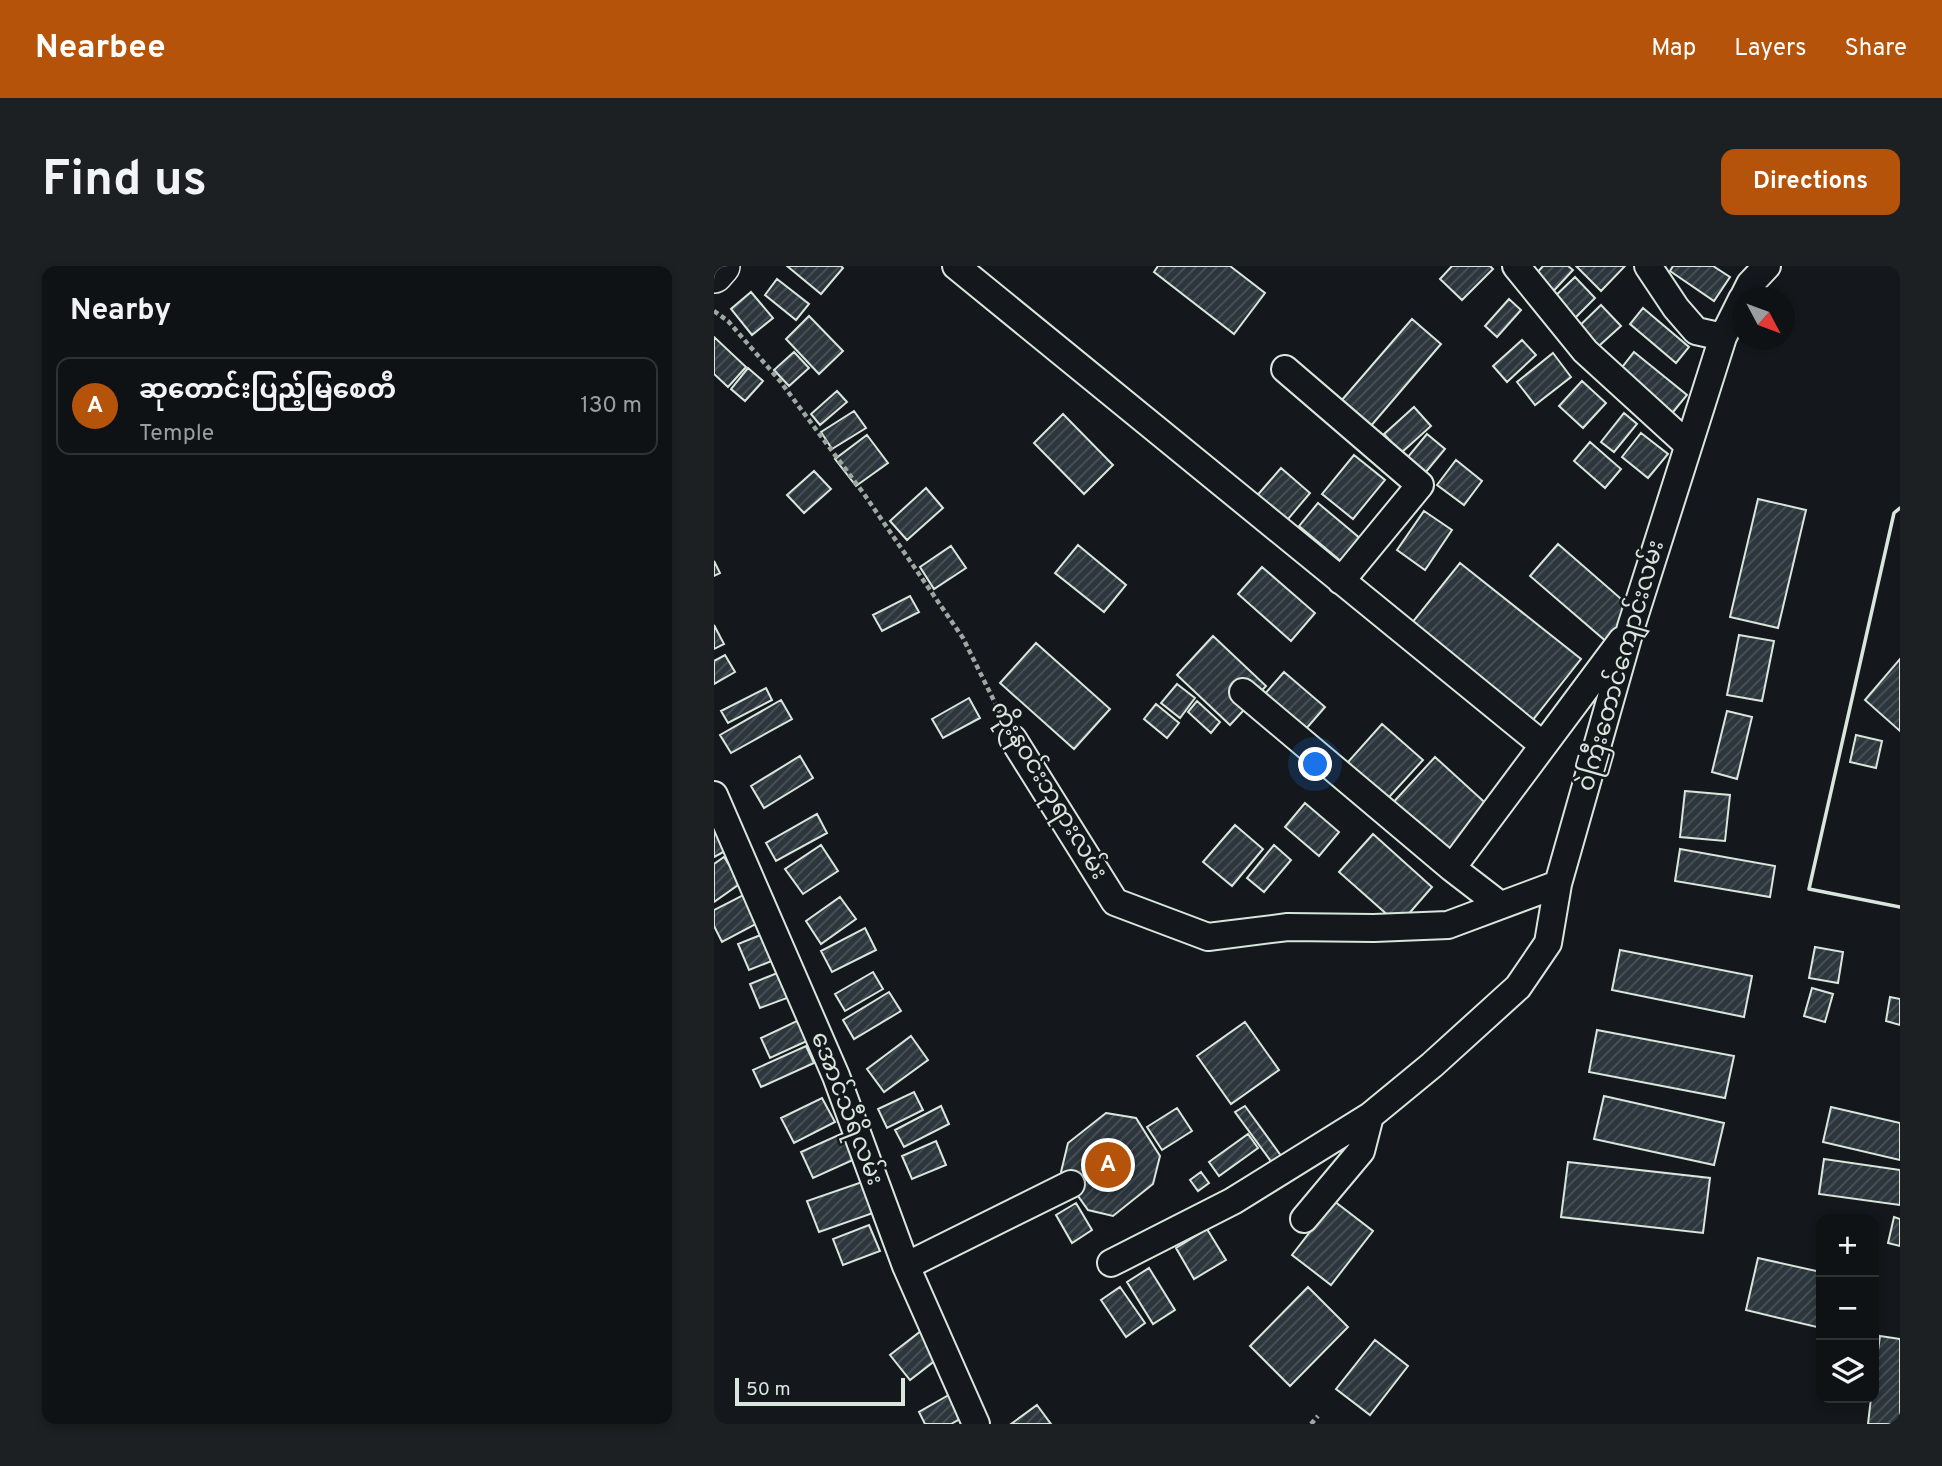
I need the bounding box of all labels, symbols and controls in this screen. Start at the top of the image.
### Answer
text: Nearbee [35,28,166,70]
text: Map [1651,34,1696,64]
text: Layers [1734,34,1806,64]
text: Share [1844,34,1907,64]
button: Directions [1721,149,1900,215]
text: Find us [42,151,207,213]
north arrow [1732,287,1795,350]
text: Nearby [70,293,171,330]
text: ဆုတောင်းပြည့်မြစေတီ [139,375,396,408]
text: A [87,392,103,421]
text: 130 m [580,392,642,421]
text: Temple [139,420,214,449]
street label: ဝဲကြီးတောင်ကျောင်းလမ်း [1569,536,1674,795]
street label: ကိုးနဝင်းဘုရားလမ်း [981,695,1116,887]
your location [1298,747,1332,781]
street label: အောင်သီရိလမ်း [801,1027,892,1191]
pin: A [1085,1139,1131,1191]
map controls [1816,1214,1879,1403]
button: + [1816,1214,1879,1277]
button: − [1816,1277,1879,1340]
button: layers [1816,1340,1879,1403]
scale bar [735,1375,905,1407]
text: 50 m [746,1378,791,1402]

